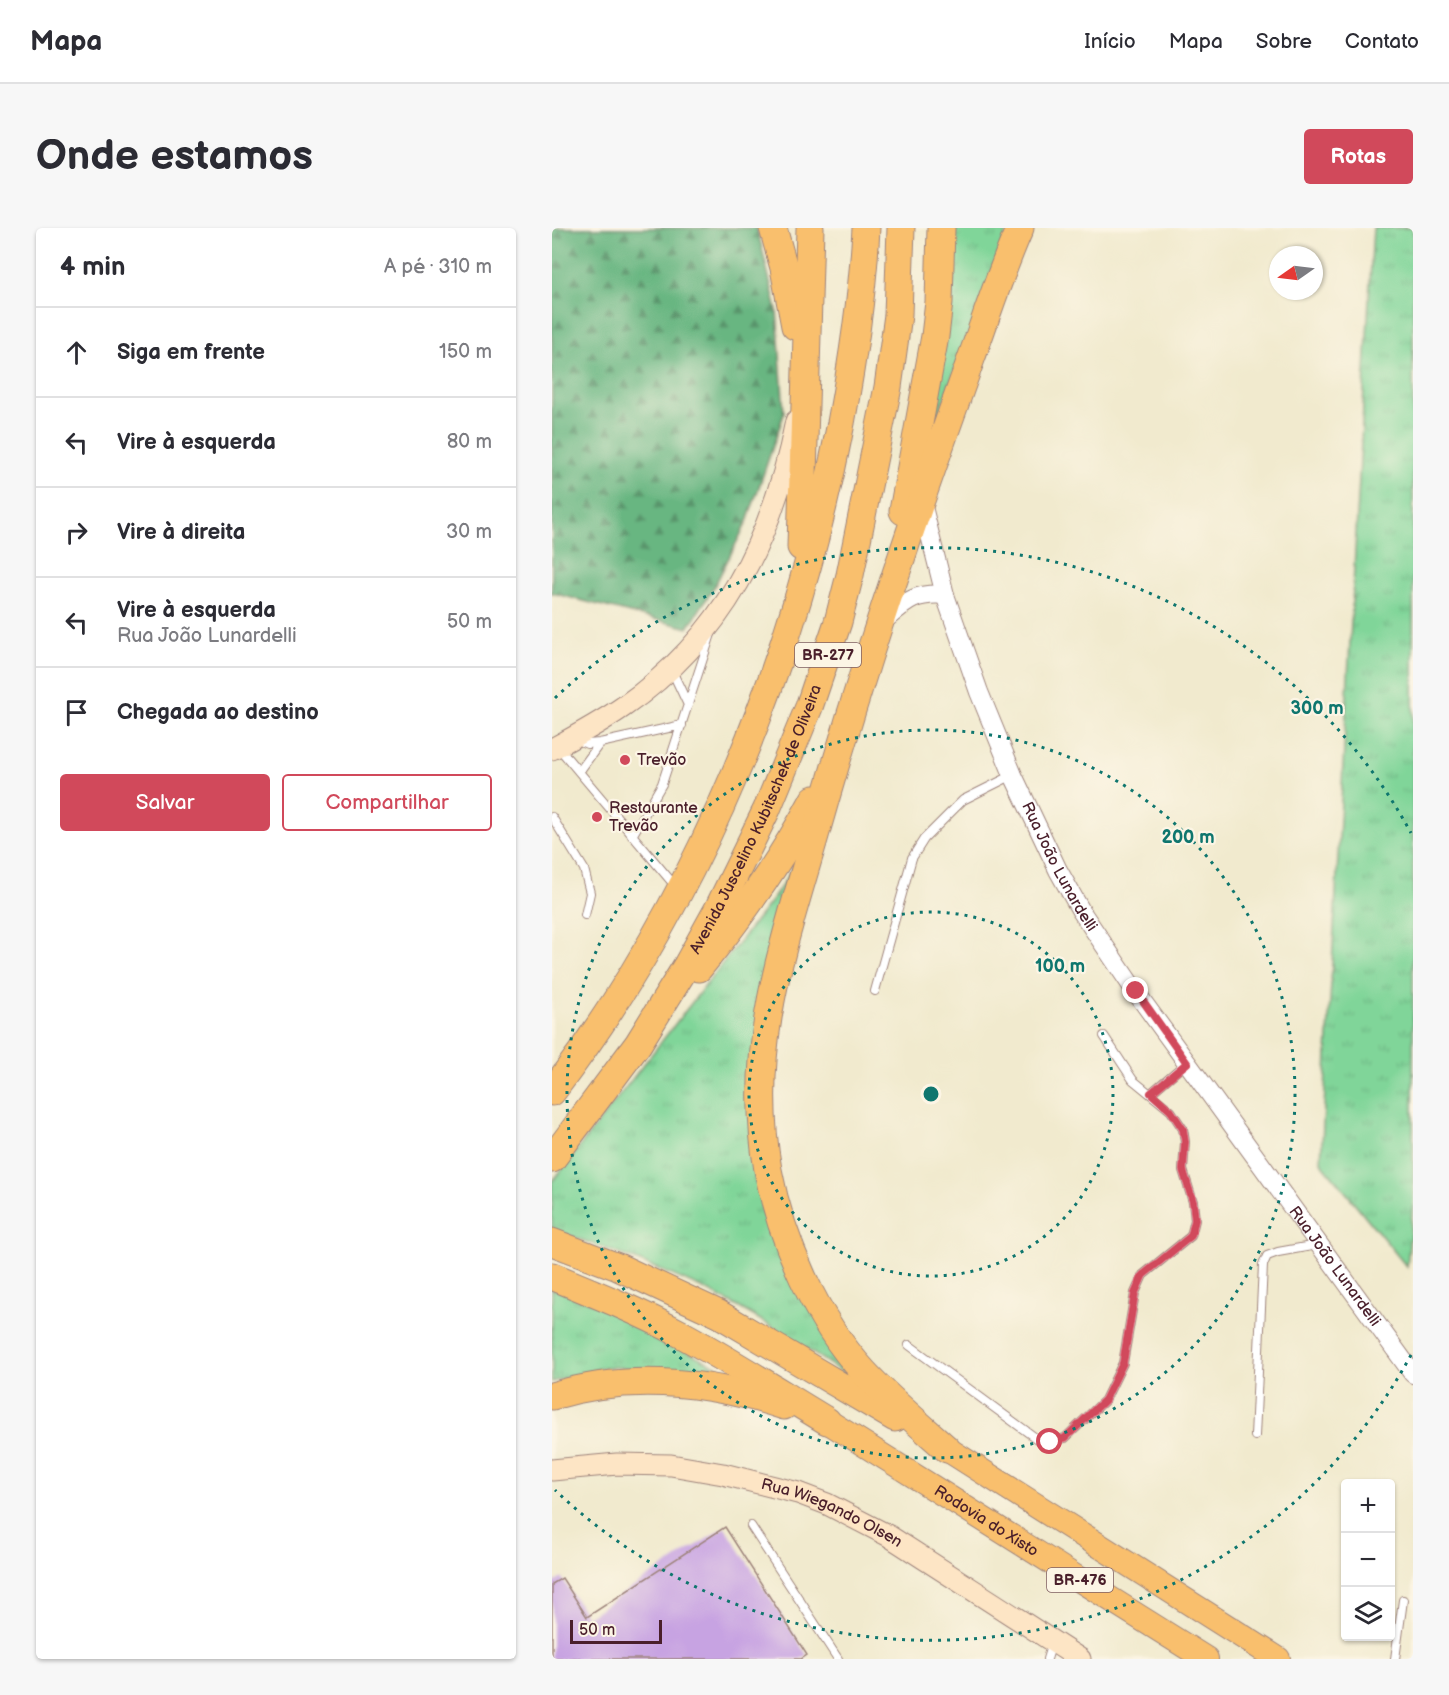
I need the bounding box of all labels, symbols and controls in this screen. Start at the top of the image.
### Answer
text: Mapa [30,25,102,58]
text: Início [1084,29,1136,54]
text: Mapa [1169,29,1223,54]
text: Sobre [1256,29,1312,54]
text: Contato [1345,29,1419,54]
button: Rotas [1304,129,1413,184]
text: Onde estamos [36,131,313,182]
north arrow [1269,246,1323,300]
text: 4 min [60,252,125,283]
text: A pé · 310 m [384,255,492,279]
icon: ahead [60,336,93,369]
text: Siga em frente [117,339,265,366]
text: 150 m [439,340,492,364]
icon: left [60,426,93,459]
text: Vire à esquerda [117,429,276,456]
text: 80 m [447,430,492,454]
icon: right [60,516,93,549]
text: Vire à direita [117,519,245,546]
text: 30 m [446,520,492,544]
text: Vire à esquerda [117,597,276,624]
icon: left [60,606,93,639]
text: 50 m [447,610,492,634]
text: Rua João Lunardelli [117,624,297,648]
road number: BR-277 [795,643,861,667]
street label: Avenida Juscelino Kubitschek de Oliveira [686,682,825,957]
icon: arrive [60,696,93,729]
text: 300 m [1290,698,1344,719]
text: Chegada ao destino [117,699,319,726]
place label: Trevão [637,751,686,770]
marker: Trevão [618,753,632,767]
button: Salvar [60,774,270,831]
button: Compartilhar [282,774,492,831]
place label: Restaurante Trevão [609,799,698,836]
street label: Rua João Lunardelli [1018,799,1101,935]
marker: Restaurante Trevão [590,810,604,824]
text: 200 m [1161,827,1215,848]
text: 100 m [1035,956,1085,977]
route end [1122,977,1148,1003]
centre of rings [921,1084,941,1104]
street label: Rua João Lunardelli [1285,1202,1385,1330]
route start [1036,1428,1062,1454]
street label: Rua Wiegando Olsen [759,1475,906,1552]
map controls [1341,1479,1395,1641]
button: + [1341,1479,1395,1533]
street label: Rodovia do Xisto [931,1481,1042,1561]
button: − [1341,1533,1395,1587]
road number: BR-476 [1047,1568,1113,1592]
button: layers [1341,1587,1395,1641]
scale bar [570,1617,662,1644]
text: 50 m [579,1621,615,1640]

